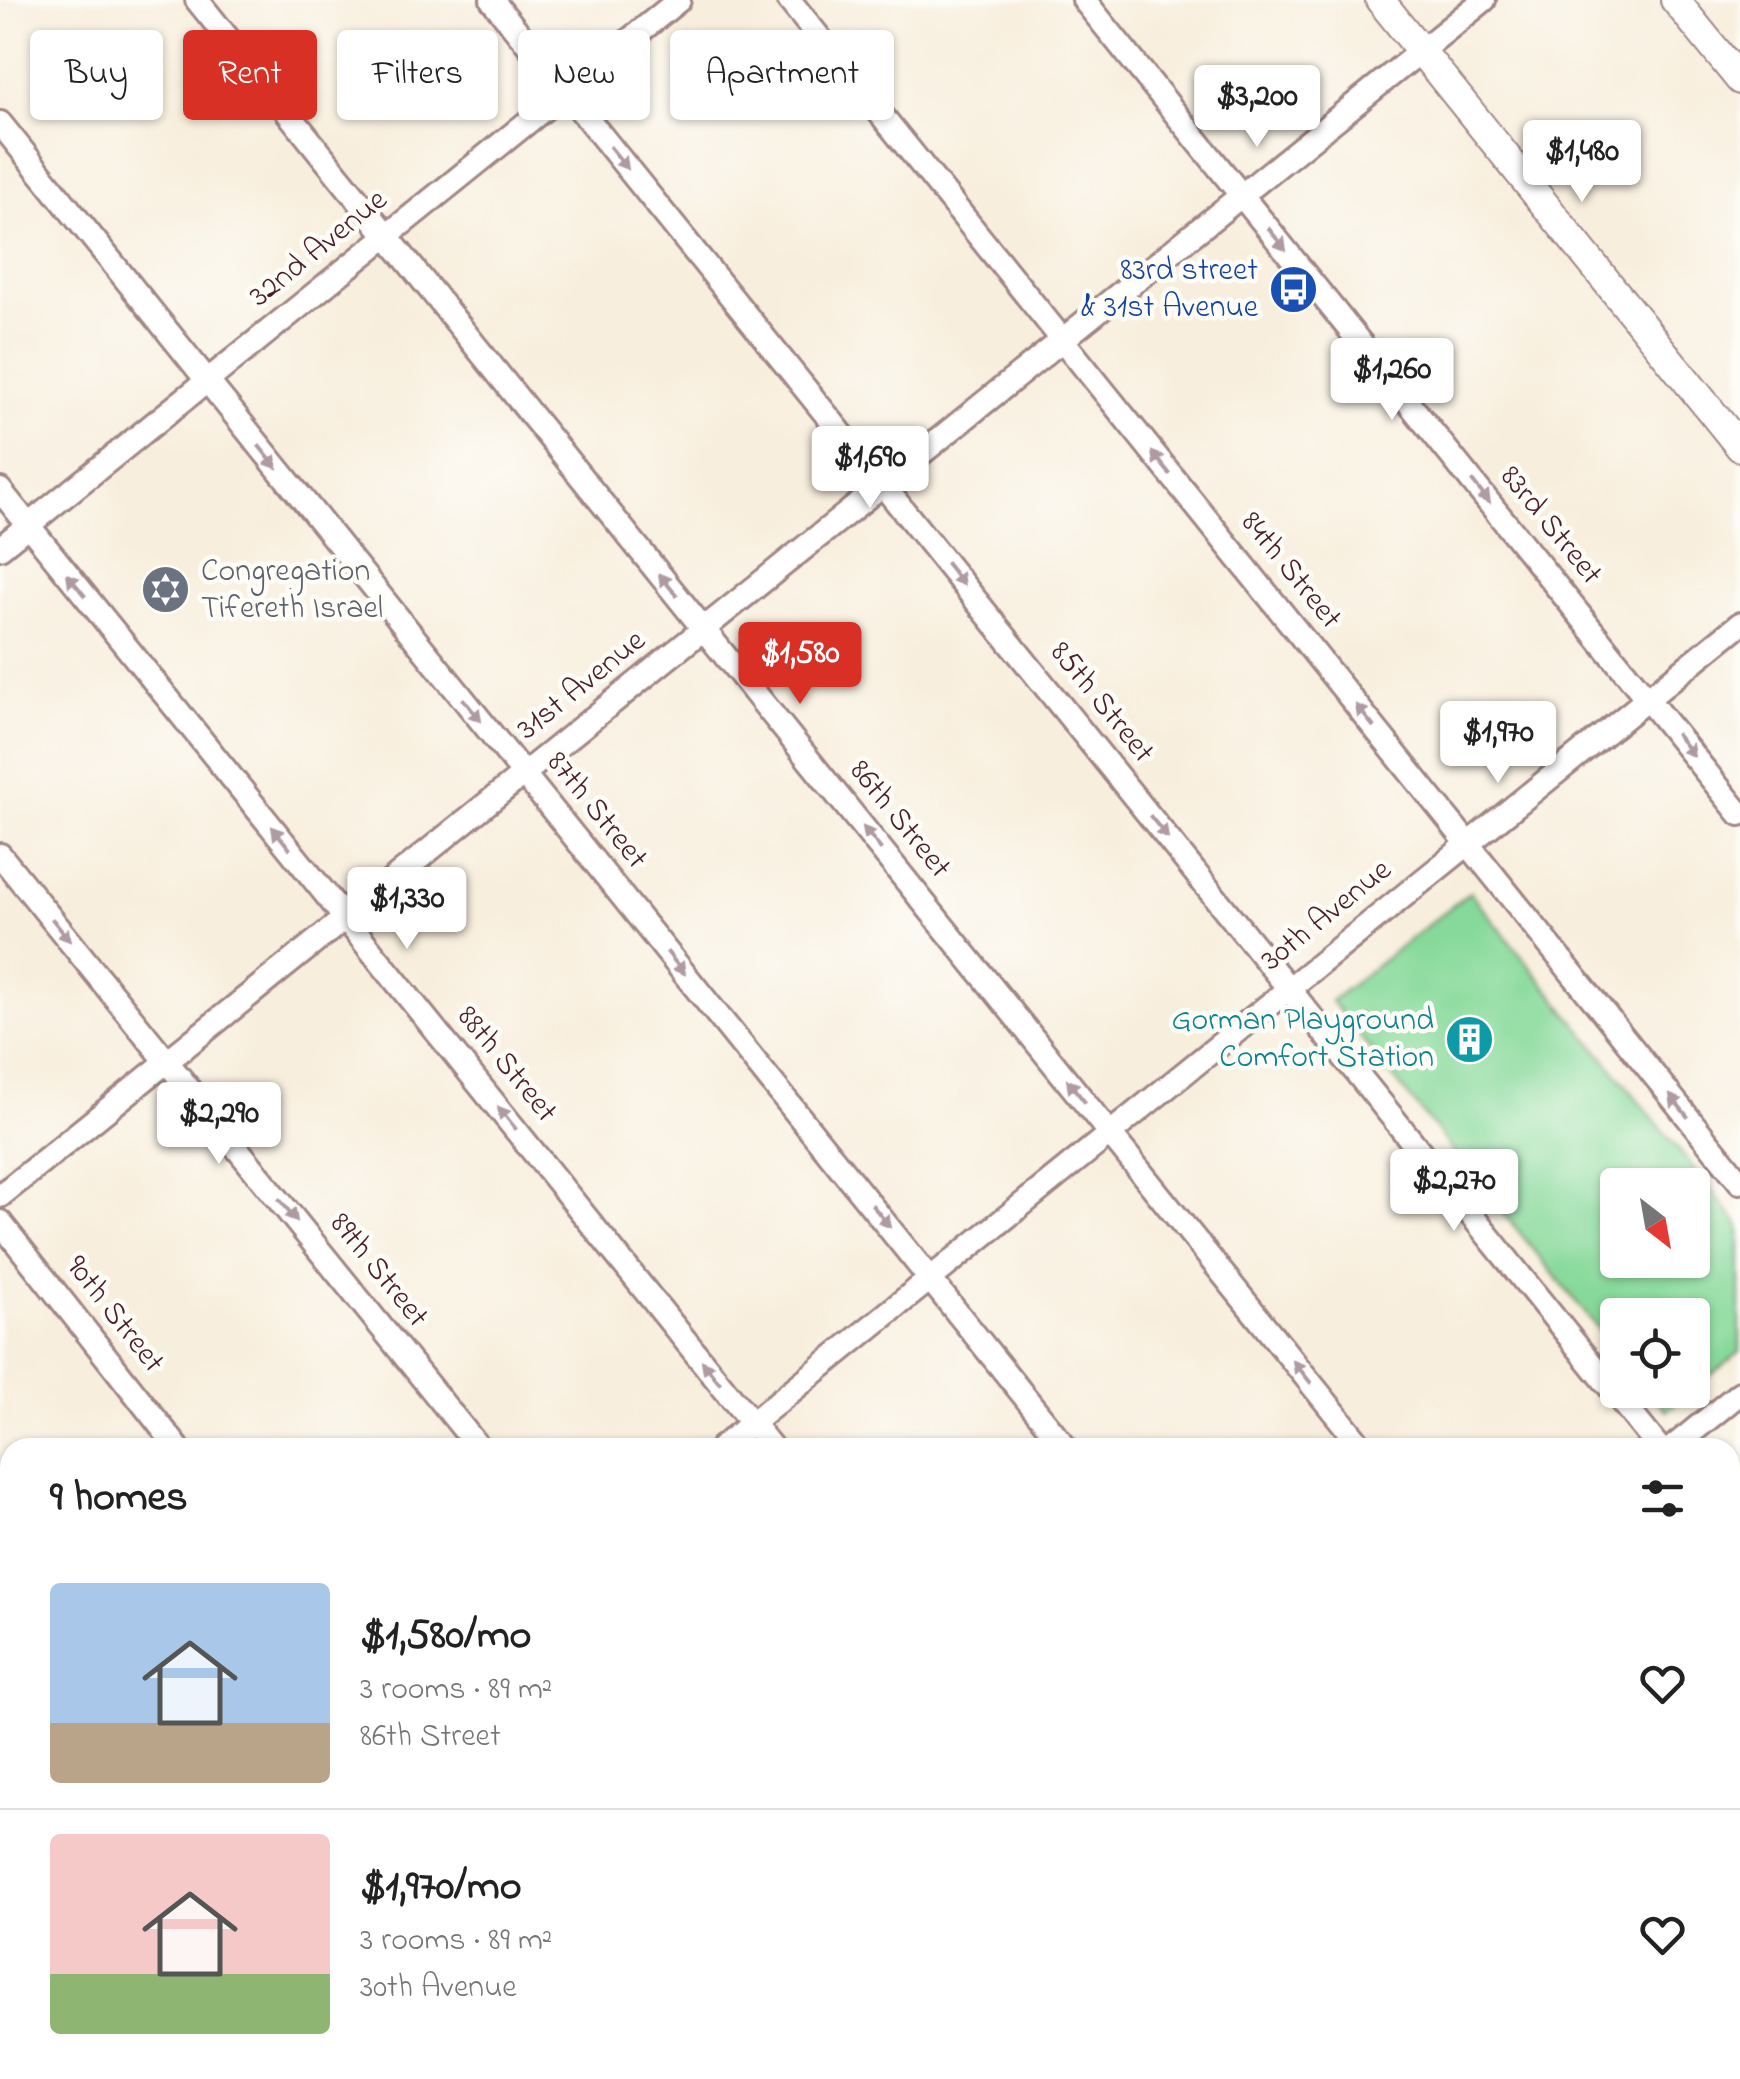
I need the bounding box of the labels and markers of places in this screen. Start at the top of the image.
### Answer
pin: $3,200 [1176,65,1338,150]
pin: $1,480 [1501,120,1663,205]
place label: 83rd street & 31st Avenue [1081,248,1259,332]
bus stop icon: 83rd street & 31st Avenue [1267,263,1319,315]
pin: $1,260 [1311,338,1473,423]
pin: $1,690 [789,426,951,511]
place label: Congregation Tifereth Israel [201,549,383,633]
synagogue icon: Congregation Tifereth Israel [140,564,192,616]
pin: $1,580 [719,622,881,707]
pin: $1,970 [1417,701,1579,786]
pin: $1,330 [326,867,488,952]
place label: Gorman Playground Comfort Station [1172,998,1434,1082]
building icon: Gorman Playground Comfort Station [1443,1013,1495,1065]
pin: $2,290 [138,1082,300,1167]
pin: $2,270 [1373,1149,1535,1234]

